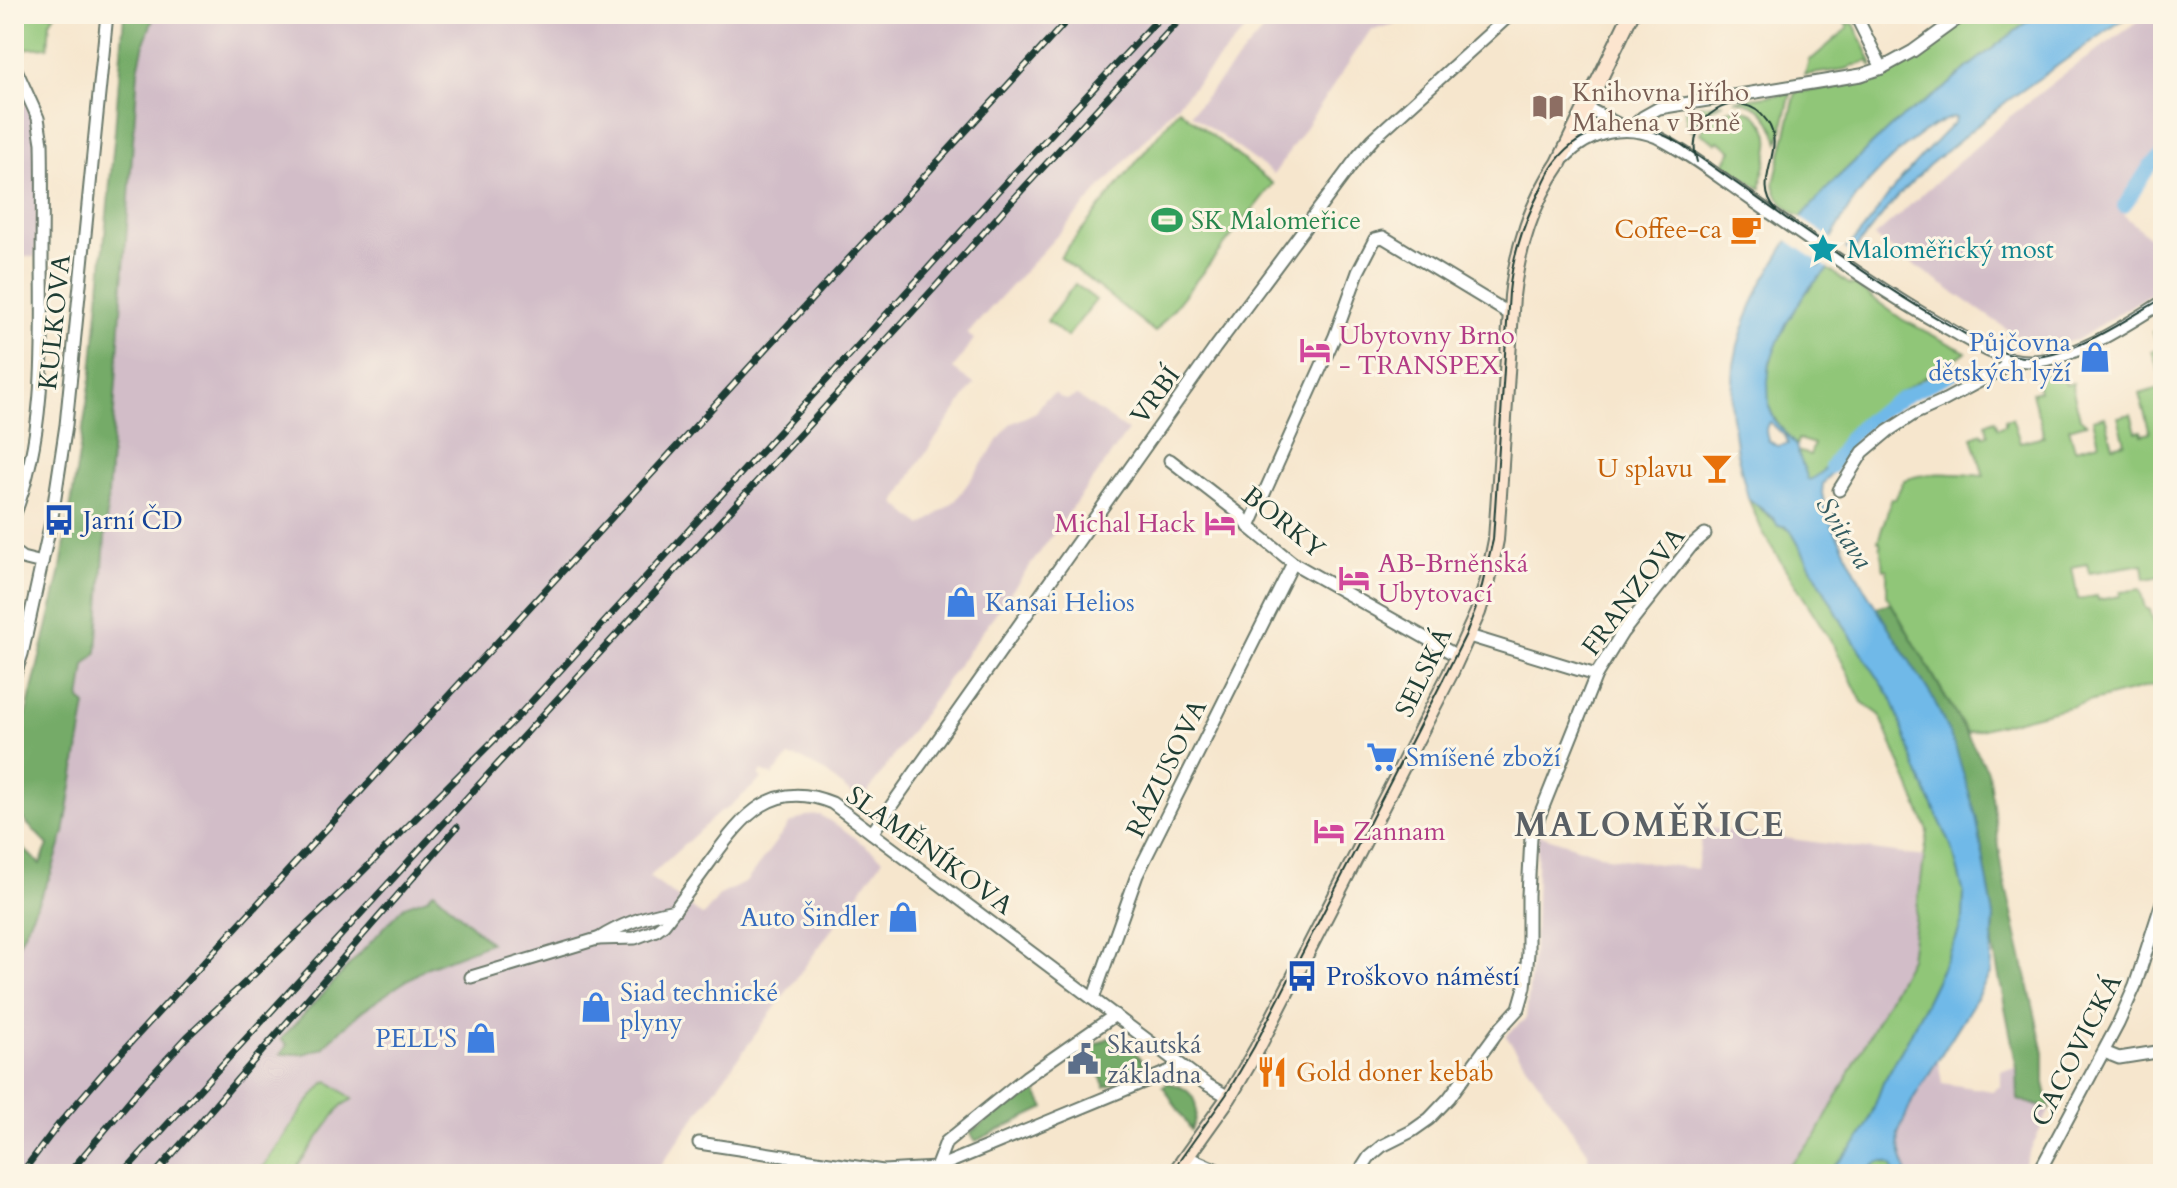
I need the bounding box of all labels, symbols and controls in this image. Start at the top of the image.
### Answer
place label: Knihovna Jiřího Mahena v Brně [1572,75,1749,140]
library icon: Knihovna Jiřího Mahena v Brně [1531,90,1565,124]
sports icon: SK Malomeřice [1150,203,1184,237]
place label: SK Malomeřice [1191,203,1361,238]
place label: Coffee-ca [1614,212,1722,247]
cafe icon: Coffee-ca [1729,212,1763,246]
place icon: Maloměřický most [1806,232,1840,266]
place label: Maloměřický most [1847,232,2054,267]
street label: KULKOVA [30,252,79,391]
place label: Ubytovny Brno - TRANSPEX [1339,318,1515,383]
place label: Půjčovna dětských lyží [1928,325,2071,390]
hotel icon: Ubytovny Brno - TRANSPEX [1298,333,1332,367]
shop icon: Půjčovna dětských lyží [2078,340,2112,374]
street label: VRBÍ [1123,359,1188,431]
place label: U splavu [1597,451,1693,486]
bar icon: U splavu [1700,451,1734,485]
street label: BORKY [1235,478,1333,567]
water label: Svitava [1806,489,1882,576]
bus stop icon: Jarní ČD [42,503,76,537]
place label: Jarní ČD [79,503,183,538]
place label: Michal Hack [1054,506,1196,541]
hotel icon: Michal Hack [1203,506,1237,540]
street label: FRANZOVA [1574,520,1693,663]
place label: AB-Brněnská Ubytovací [1378,546,1528,611]
hotel icon: AB-Brněnská Ubytovací [1337,561,1371,595]
shop icon: Kansai Helios [944,585,978,619]
place label: Kansai Helios [985,585,1135,620]
street label: SELSKÁ [1387,621,1460,723]
street label: RÁZUSOVA [1118,693,1215,843]
supermarket icon: Smíšené zboží [1365,740,1399,774]
place label: Smíšené zboží [1406,740,1561,775]
street label: SLAMĚNÍKOVA [839,778,1021,923]
district label: MALOMĚŘICE [1514,802,1786,848]
hotel icon: Zannam [1312,814,1346,848]
place label: Zannam [1353,814,1446,849]
place label: Auto Šindler [740,900,880,935]
shop icon: Auto Šindler [886,900,920,934]
bus stop icon: Proškovo náměstí [1285,959,1319,993]
place label: Proškovo náměstí [1326,959,1520,994]
street label: CACOVICKÁ [2023,968,2130,1132]
place label: Siad technické plyny [620,975,778,1040]
shop icon: Siad technické plyny [579,990,613,1024]
place label: PELL'S [375,1021,457,1056]
shop icon: PELL'S [464,1021,498,1055]
place label: Skautská základna [1107,1027,1202,1092]
public building icon: Skautská základna [1066,1042,1100,1076]
restaurant icon: Gold doner kebab [1255,1055,1289,1089]
place label: Gold doner kebab [1296,1055,1494,1090]

